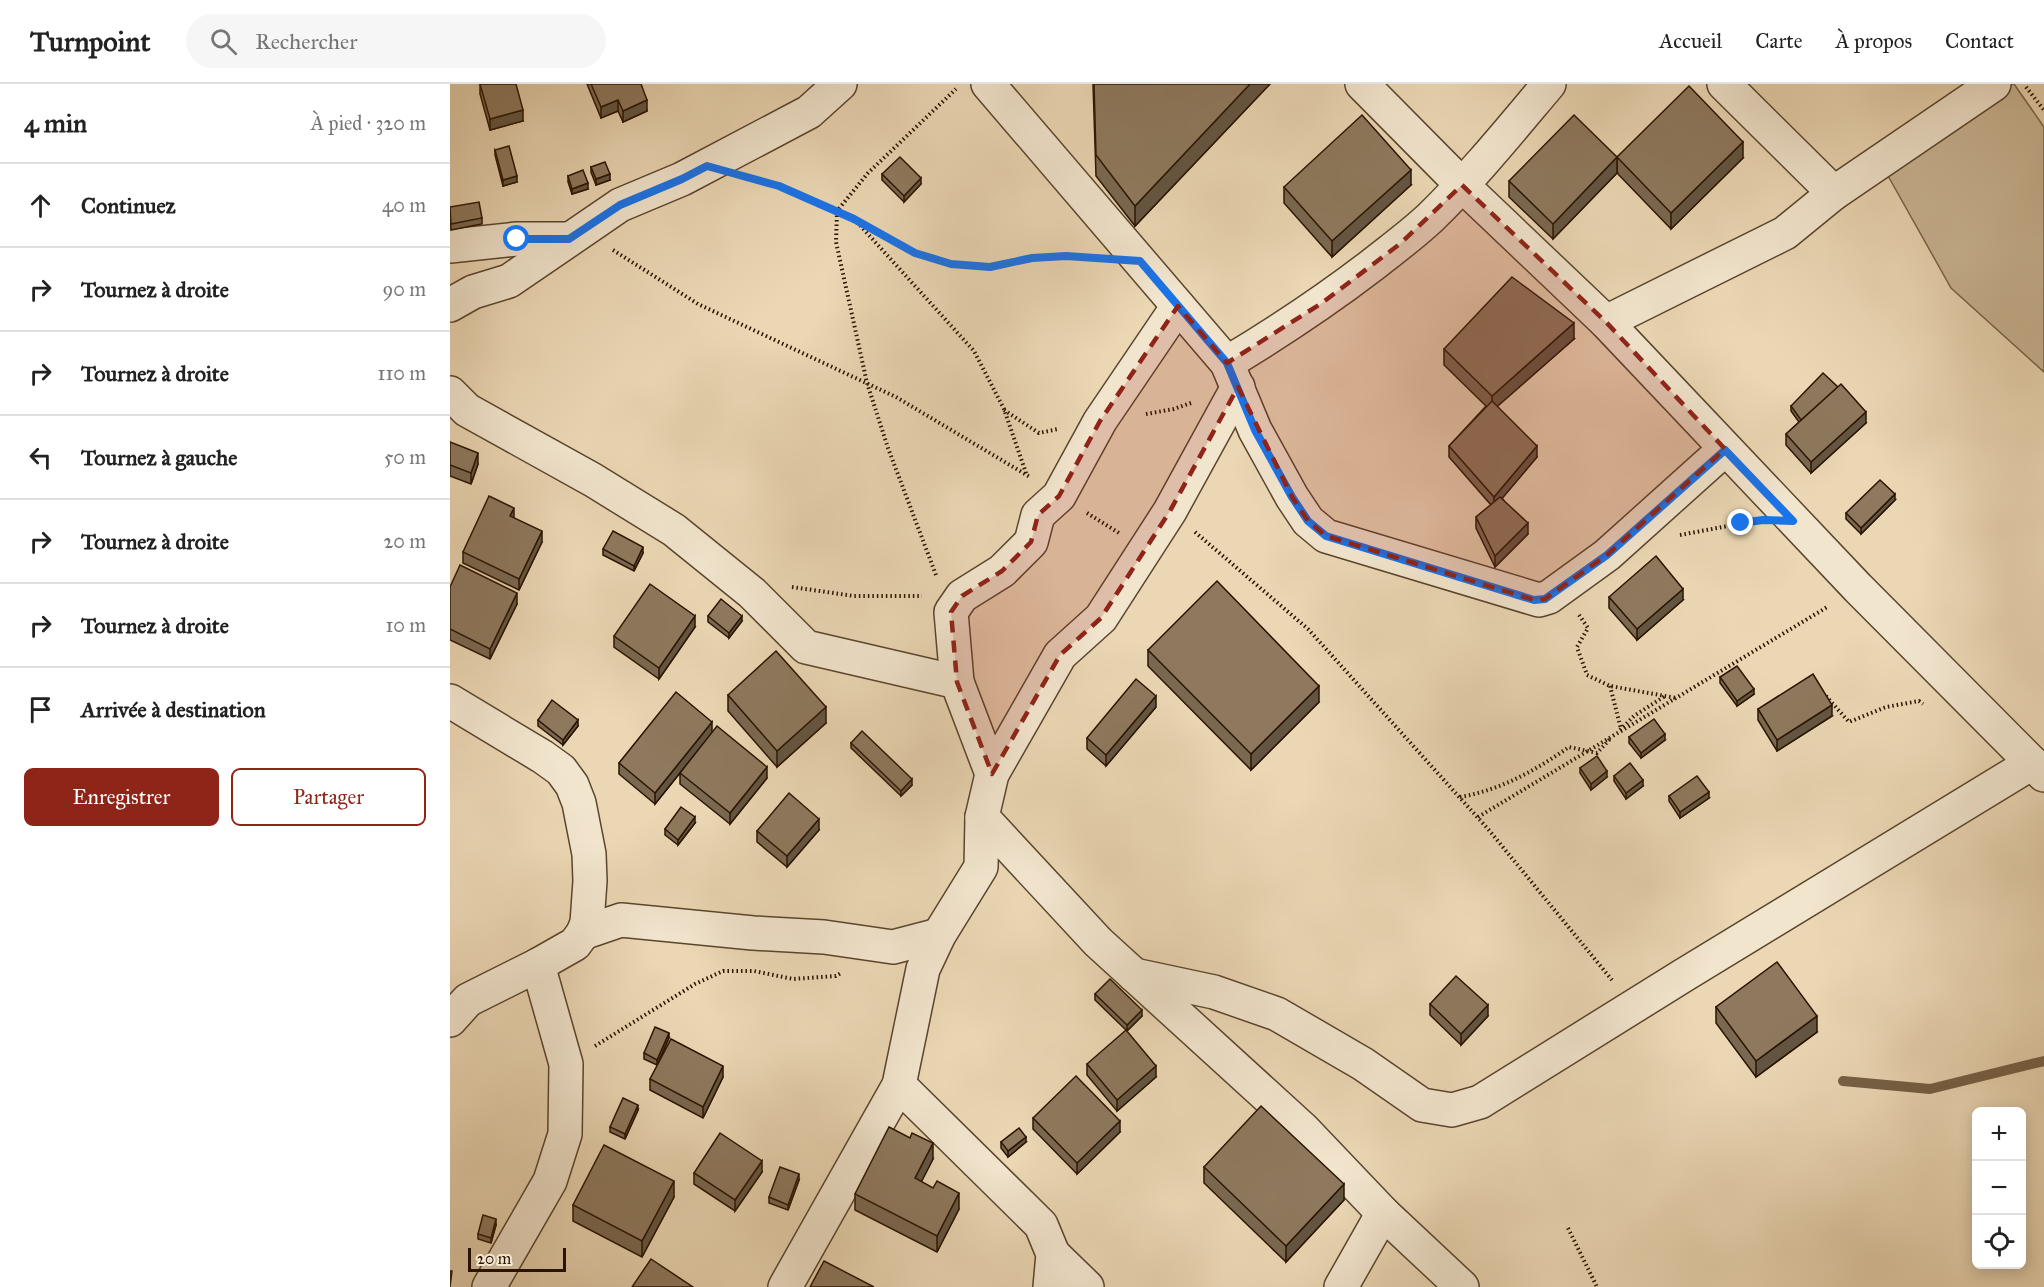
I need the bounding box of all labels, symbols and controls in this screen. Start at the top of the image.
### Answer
search box [186,14,606,68]
text: Turnpoint [30,24,150,59]
icon: search [207,25,240,58]
text: Rechercher [255,28,357,55]
text: Accueil [1659,28,1722,54]
text: Carte [1755,28,1803,54]
text: À propos [1836,28,1912,54]
text: Contact [1945,28,2014,54]
text: 4 min [24,107,87,139]
text: À pied · 320 m [311,111,426,135]
icon: ahead [24,189,57,222]
text: Continuez [81,192,176,219]
text: 40 m [382,193,426,217]
route start [503,225,529,251]
icon: right [24,273,57,306]
text: Tournez à droite [81,276,229,303]
text: 90 m [383,277,426,301]
icon: right [24,357,57,390]
text: Tournez à droite [81,360,229,387]
text: 110 m [378,361,426,385]
icon: left [24,441,57,474]
text: Tournez à gauche [81,444,237,471]
text: 50 m [384,445,426,469]
route end [1727,509,1753,535]
icon: right [24,525,57,558]
text: Tournez à droite [81,528,229,555]
text: 20 m [383,529,426,553]
icon: right [24,609,57,642]
text: Tournez à droite [81,612,229,639]
text: 10 m [385,613,426,637]
icon: arrive [24,693,57,726]
text: Arrivée à destination [81,696,266,723]
button: Enregistrer [24,768,219,826]
button: Partager [231,768,426,826]
map controls [1972,1107,2026,1269]
button: + [1972,1107,2026,1161]
button: − [1972,1161,2026,1215]
button: locate [1972,1215,2026,1269]
scale bar [468,1245,566,1272]
text: 20 m [477,1249,511,1268]

